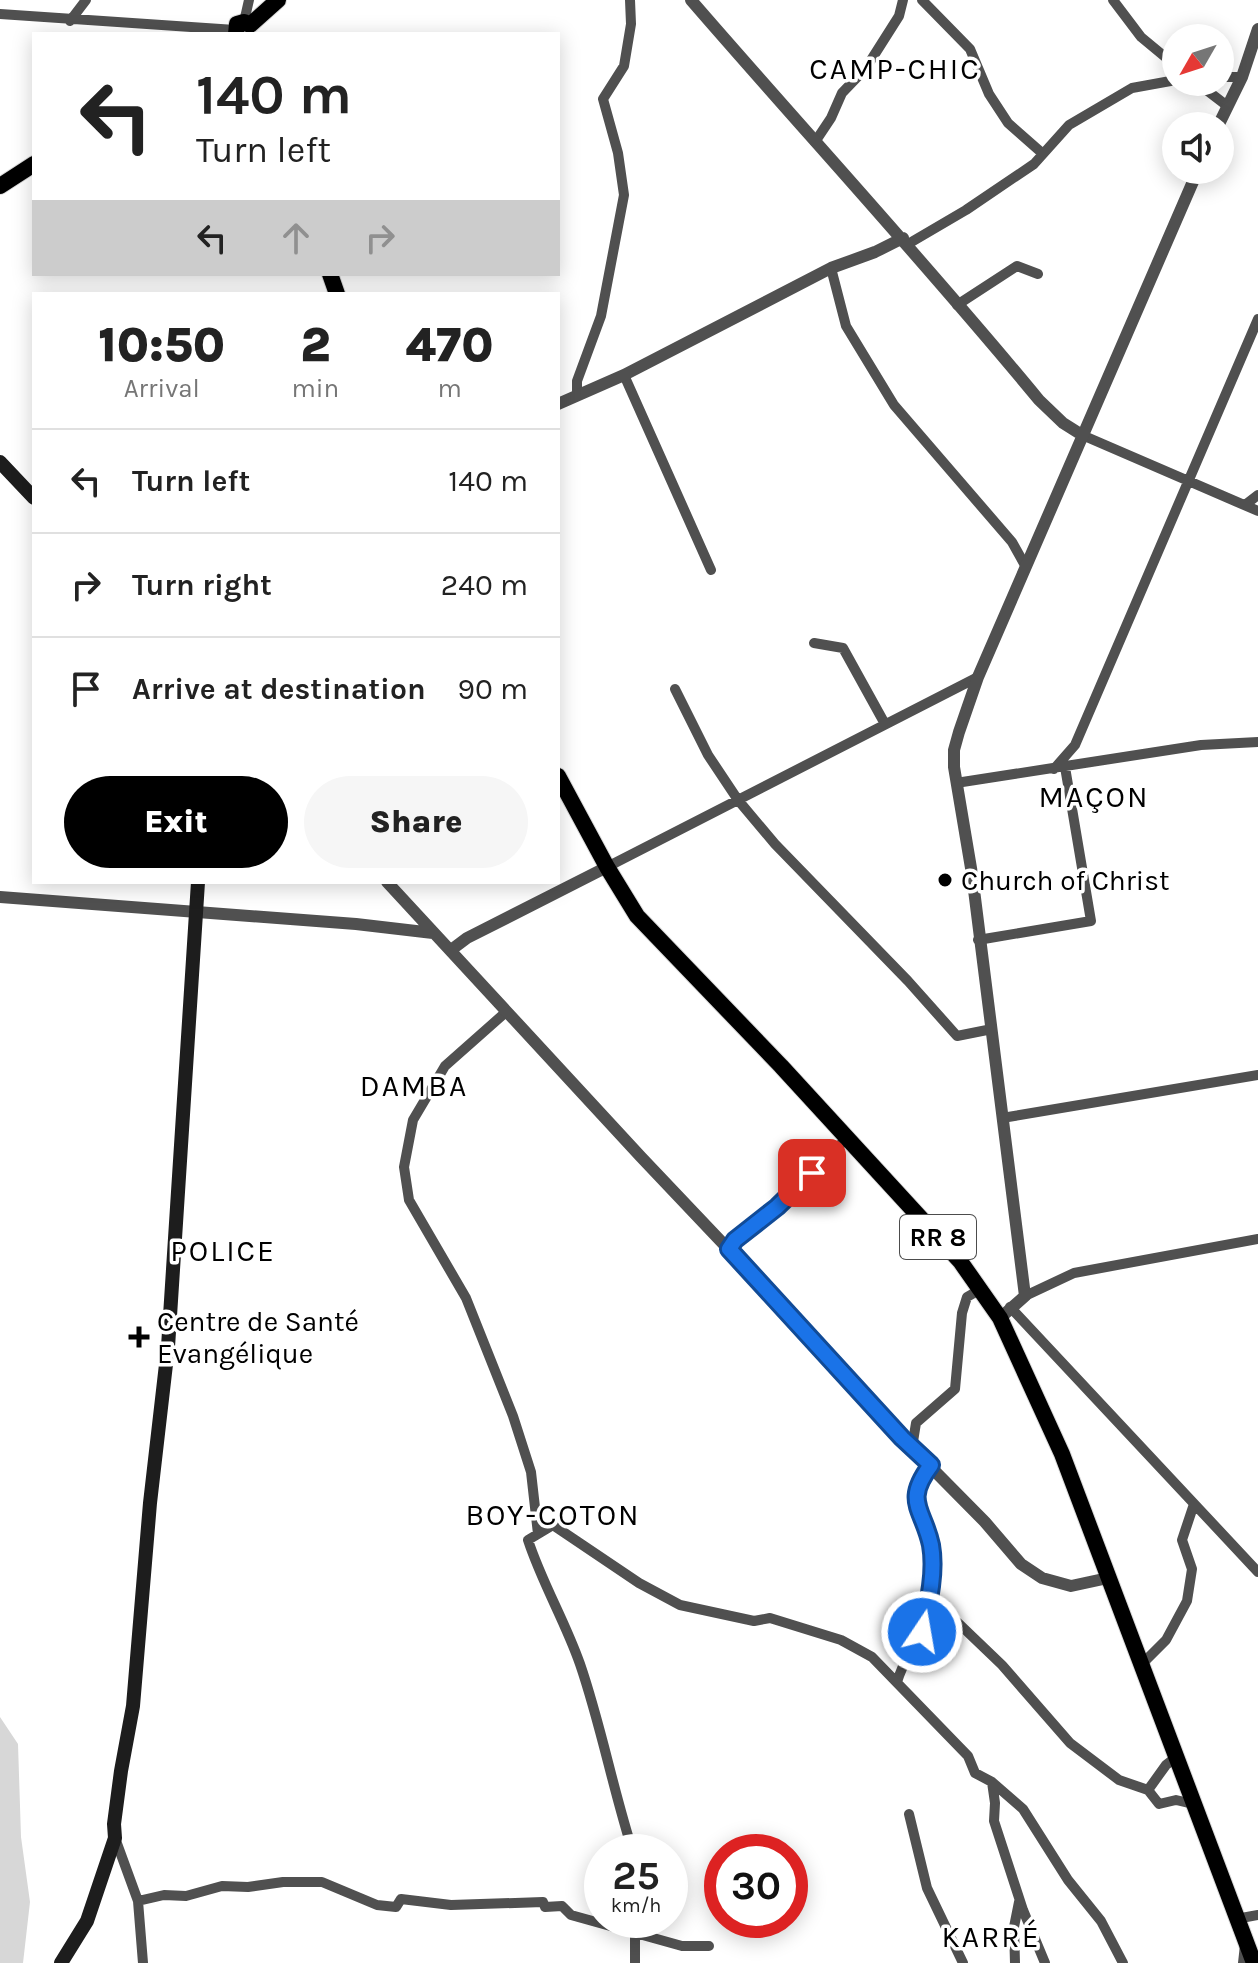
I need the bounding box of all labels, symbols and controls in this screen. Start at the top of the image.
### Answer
north arrow [1162,24,1234,96]
map controls [1162,24,1234,184]
district label: CAMP-CHIC [809,51,981,87]
text: 140 m [196,62,352,127]
icon: left [64,64,168,168]
button: sound [1162,112,1234,184]
text: Turn left [196,129,331,171]
icon: left [190,216,234,260]
icon: ahead [274,216,318,260]
icon: right [358,216,402,260]
text: 10:50 [98,317,225,373]
text: 2 [300,317,331,373]
text: 470 [406,317,494,373]
text: Arrival [124,373,200,404]
text: min [291,373,339,404]
text: m [437,373,462,404]
icon: left [64,459,108,503]
text: Turn left [132,463,250,499]
text: 140 m [448,463,528,499]
icon: right [64,563,108,607]
text: Turn right [132,567,272,603]
text: 240 m [441,567,528,603]
icon: arrive [64,667,108,711]
text: Arrive at destination [132,671,426,707]
text: 90 m [458,671,528,707]
button: Exit [64,776,288,868]
button: Share [304,776,528,868]
district label: MAÇON [1039,779,1149,815]
place label: Church of Christ [961,864,1169,897]
marker: Church of Christ [936,871,954,889]
district label: DAMBA [360,1068,468,1104]
pin [778,1139,846,1207]
icon: arrive [790,1151,834,1195]
road number: RR 8 [900,1215,976,1259]
district label: POLICE [170,1233,276,1269]
place label: Centre de Santé Evangélique [157,1305,359,1370]
marker: Centre de Santé Evangélique [128,1326,150,1348]
district label: BOY-COTON [465,1497,641,1533]
position arrow [880,1590,964,1674]
speed limit sign: 30 [704,1834,808,1938]
text: 25 [612,1852,660,1899]
text: km/h [611,1894,661,1917]
district label: KARRÉ [941,1919,1041,1955]

